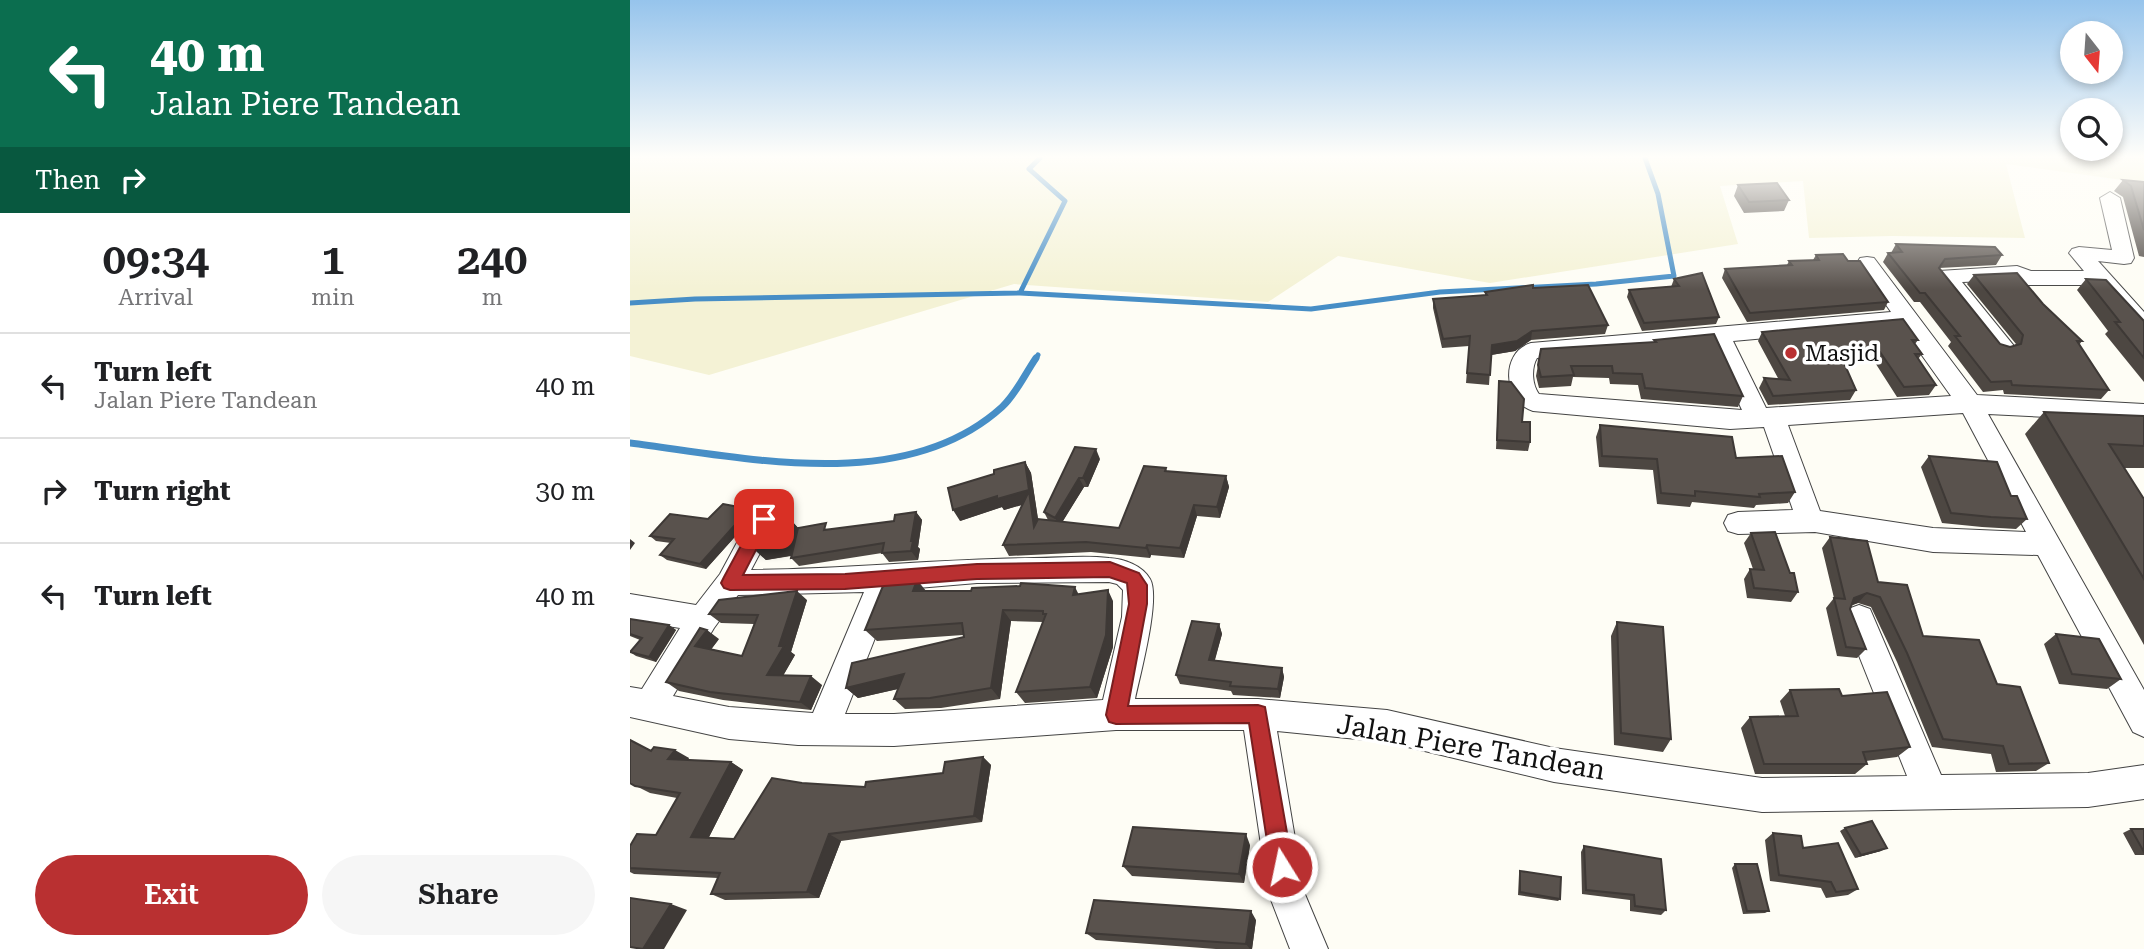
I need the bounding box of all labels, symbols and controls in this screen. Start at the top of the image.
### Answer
north arrow [2060,21,2123,84]
map controls [2060,21,2123,161]
text: 40 m [150,26,265,83]
icon: left [35,28,126,119]
text: Jalan Piere Tandean [150,85,461,123]
button: search [2060,98,2123,161]
icon: right [114,161,152,199]
text: Then [35,165,100,195]
text: 09:34 [102,235,209,284]
text: 1 [321,235,345,284]
text: 240 [457,235,528,284]
text: Arrival [118,284,193,311]
text: min [311,284,355,311]
text: m [482,284,503,311]
place label: Masjid [1805,340,1879,367]
marker: Masjid [1783,345,1799,361]
text: Turn left [94,357,212,387]
icon: left [35,367,73,405]
text: 40 m [536,371,595,401]
text: Jalan Piere Tandean [94,387,317,414]
icon: right [35,472,73,510]
text: Turn right [94,476,230,506]
text: 30 m [536,476,595,506]
pin [734,489,794,549]
icon: arrive [745,500,783,538]
icon: left [35,577,73,615]
text: Turn left [94,581,212,611]
text: 40 m [536,581,595,611]
street label: Jalan Piere Tandean [1334,707,1608,787]
position arrow [1245,830,1319,904]
button: Exit [35,855,308,935]
button: Share [322,855,595,935]

